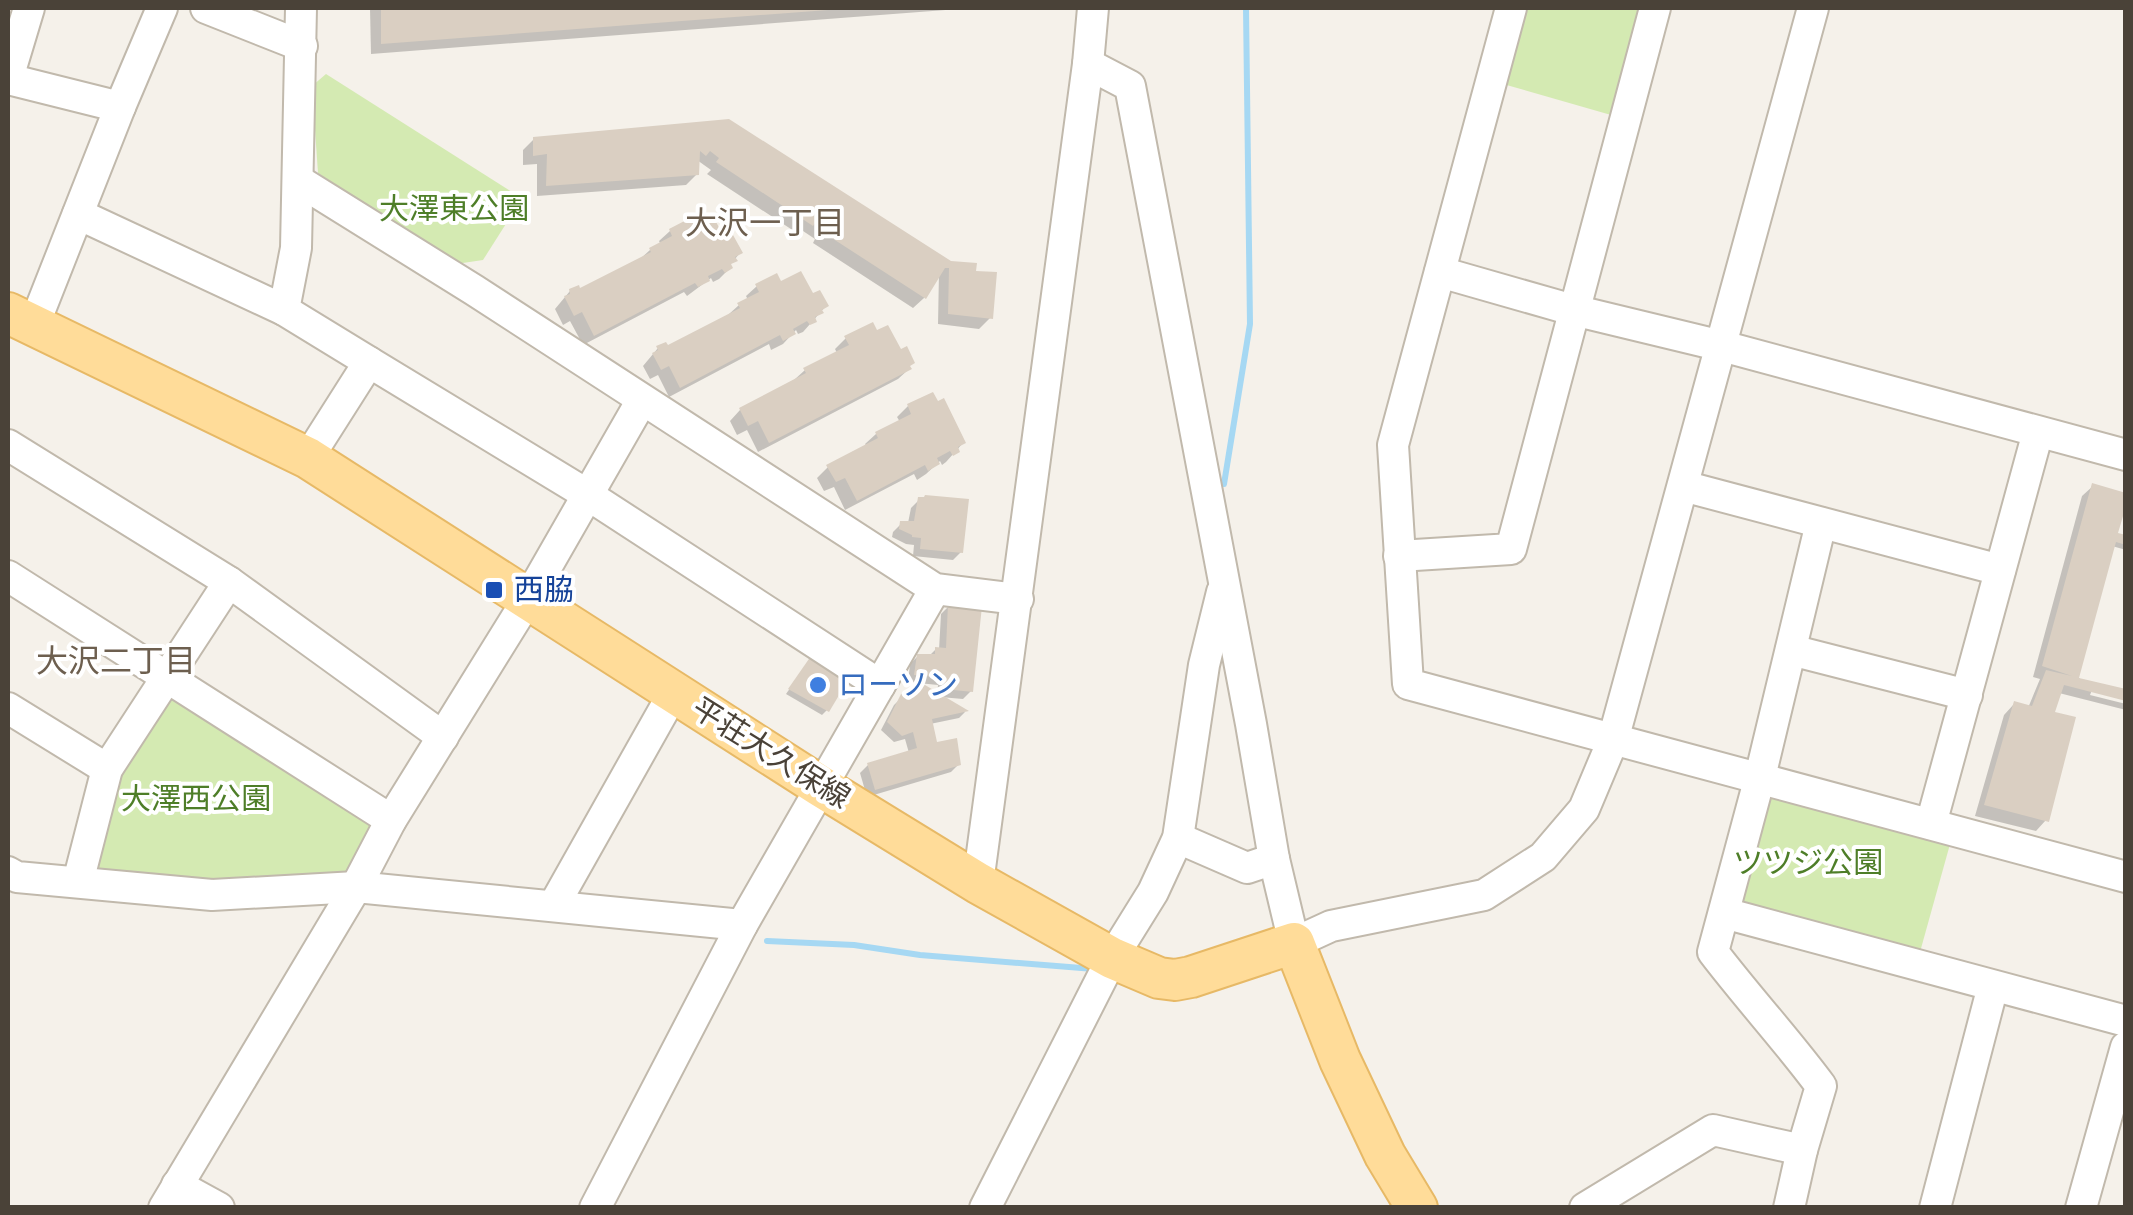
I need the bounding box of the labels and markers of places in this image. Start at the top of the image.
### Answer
place label: 西脇 [514,569,574,609]
marker: 西脇 [483,579,505,601]
place label: ローソン [838,664,958,704]
marker: ローソン [807,674,829,696]

